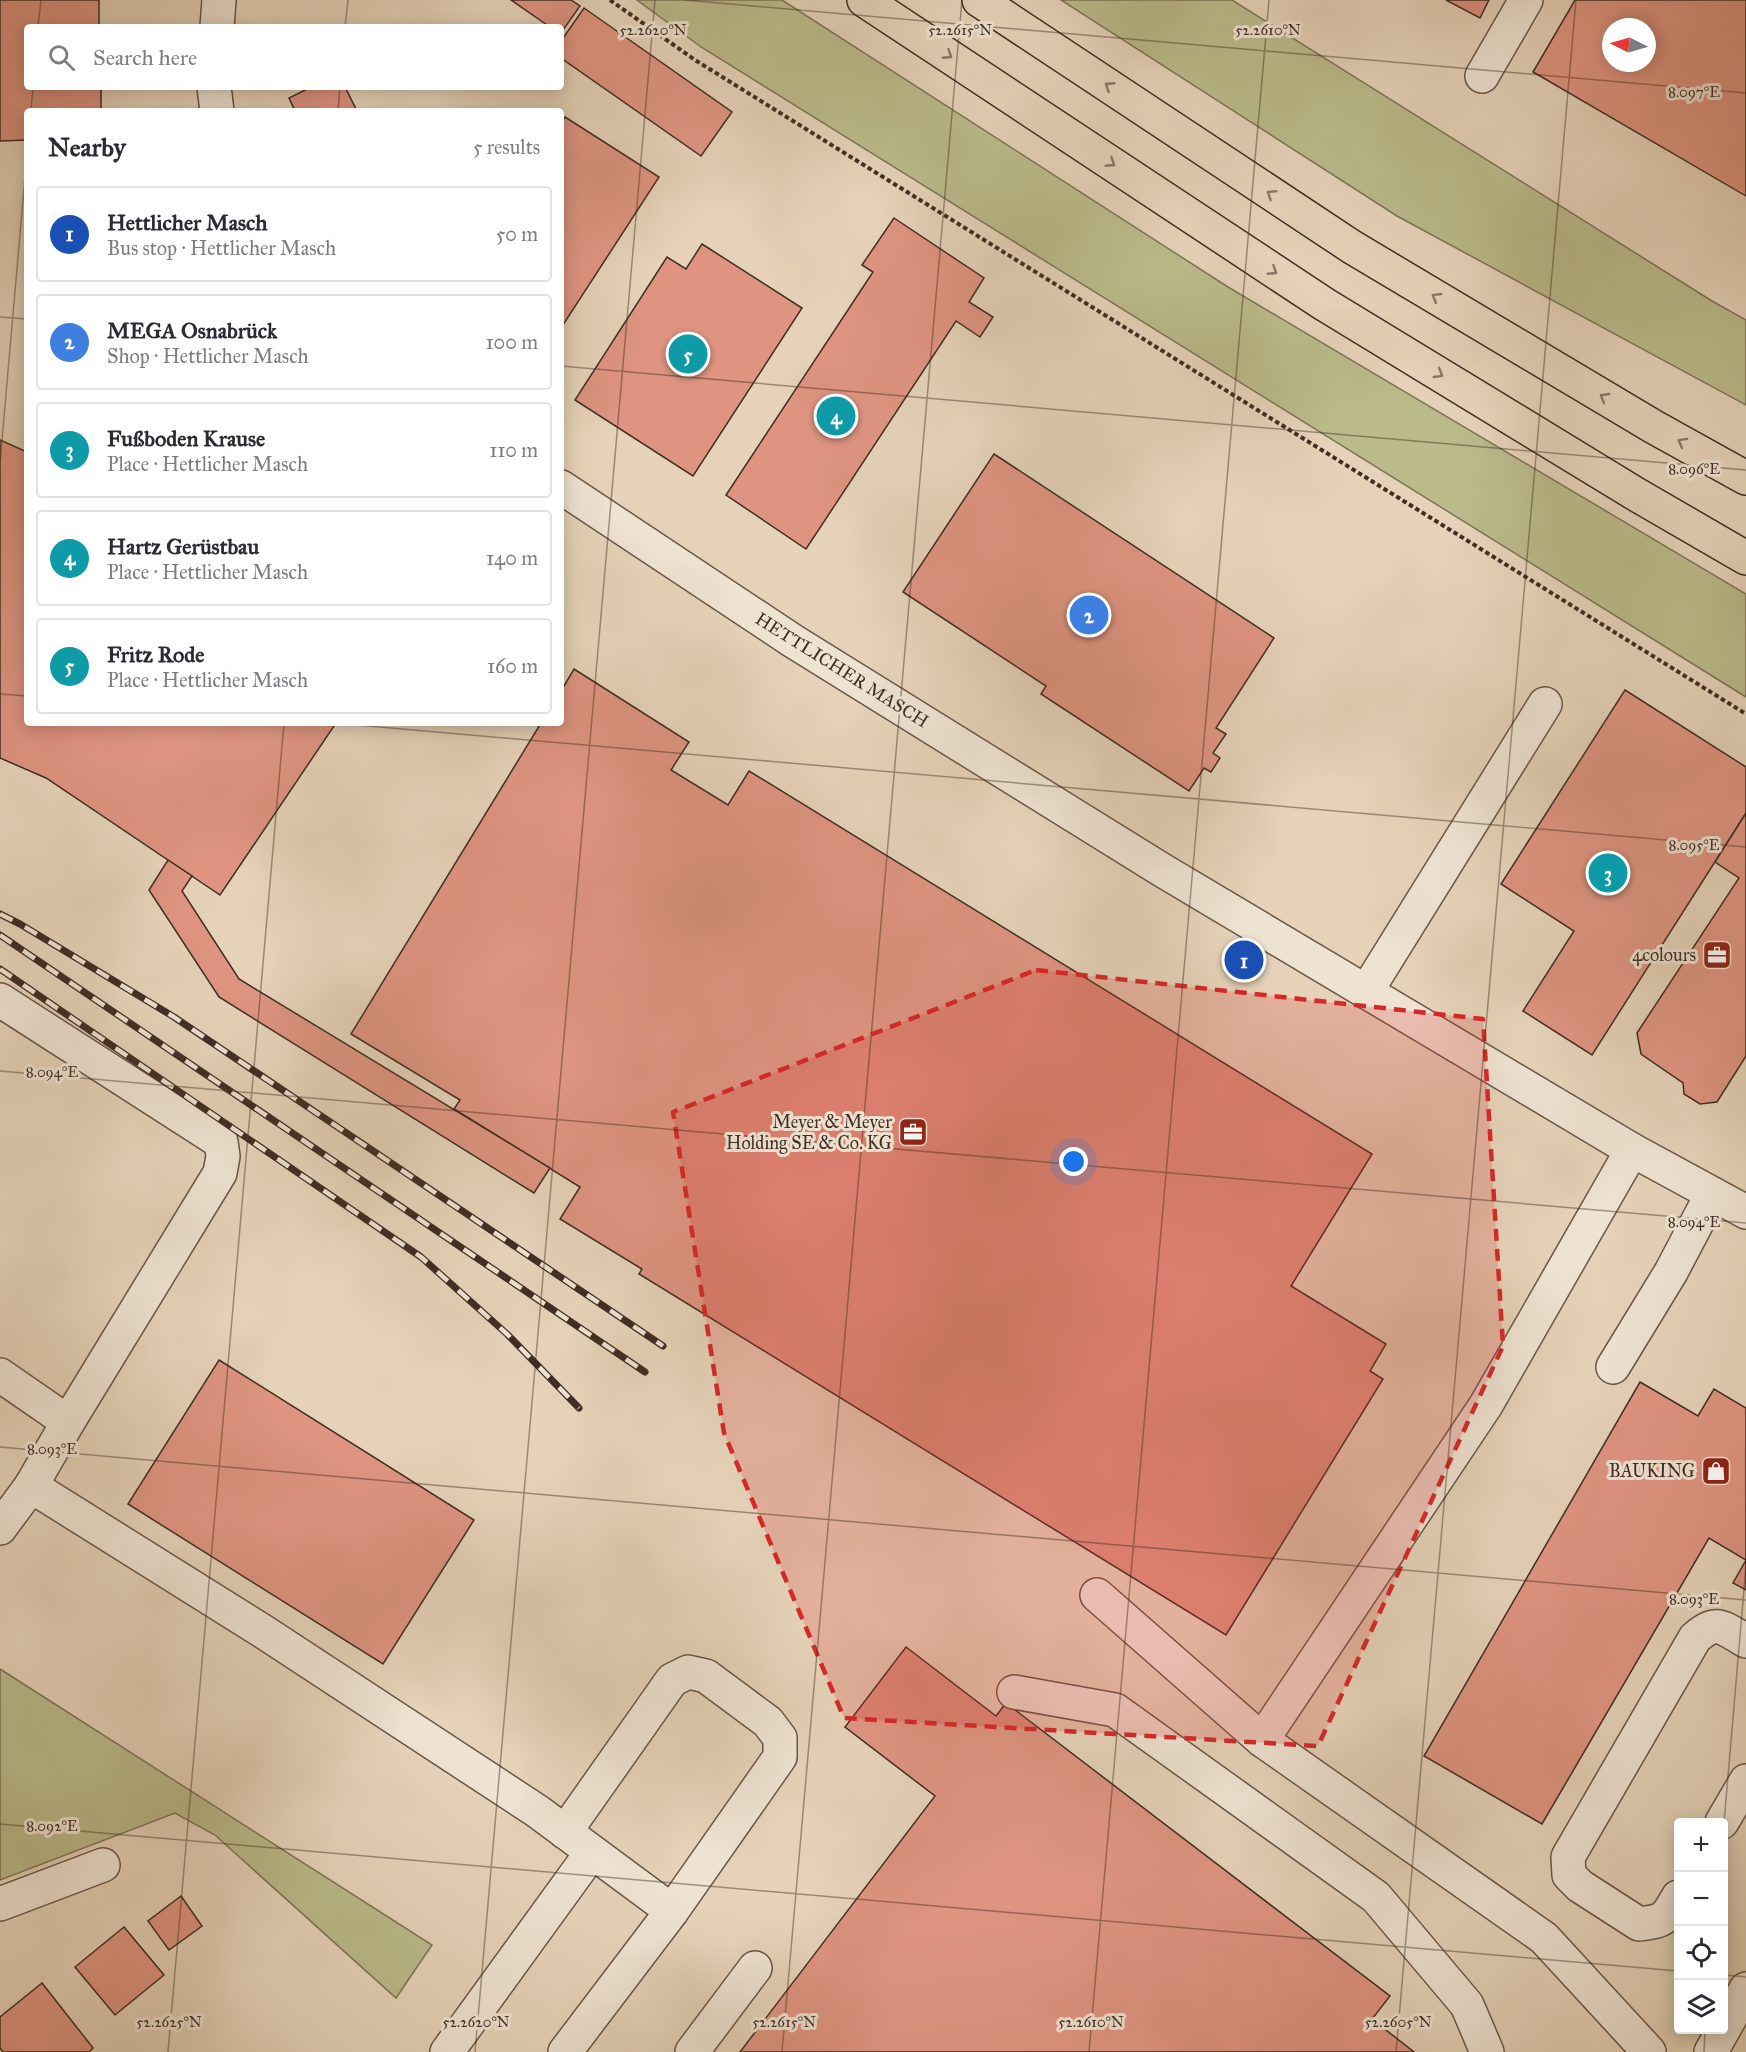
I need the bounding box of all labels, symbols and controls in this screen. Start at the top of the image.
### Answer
north arrow [1602,18,1656,72]
text: 52.2620°N [619,21,687,39]
text: 52.2615°N [928,21,992,39]
text: 52.2610°N [1235,21,1301,39]
search box [24,24,564,90]
icon: search [45,41,78,74]
text: Search here [93,44,197,71]
one-way arrow [942,48,952,60]
one-way arrow [1104,82,1115,93]
text: 8.097°E [1668,83,1720,101]
text: Nearby [48,131,126,163]
text: 5 results [473,135,540,159]
one-way arrow [1104,156,1115,167]
one-way arrow [1267,189,1277,201]
text: Hettlicher Masch [107,209,268,236]
text: 1 [66,222,73,246]
text: 50 m [496,222,538,246]
text: Bus stop · Hettlicher Masch [107,236,336,260]
one-way arrow [1267,263,1277,275]
one-way arrow [1432,293,1442,305]
text: MEGA Osnabrück [107,317,277,344]
text: 2 [65,330,74,354]
text: 100 m [486,330,538,354]
pin: 5 [668,332,708,376]
text: Shop · Hettlicher Masch [107,344,309,368]
one-way arrow [1433,367,1443,379]
one-way arrow [1600,393,1610,404]
pin: 4 [816,394,856,438]
text: Fußboden Krause [107,425,265,452]
text: 3 [66,438,74,462]
text: 110 m [490,438,538,462]
one-way arrow [1678,438,1688,449]
text: Place · Hettlicher Masch [107,452,308,476]
text: 8.096°E [1668,460,1720,478]
text: Hartz Gerüstbau [107,533,259,560]
text: 4 [64,546,75,570]
text: 140 m [486,546,538,570]
text: Place · Hettlicher Masch [107,560,308,584]
pin: 2 [1070,592,1108,638]
street label: HETTLICHER MASCH [751,608,933,732]
text: Fritz Rode [107,641,205,668]
text: 5 [65,654,74,678]
text: 160 m [487,654,538,678]
text: Place · Hettlicher Masch [107,668,308,692]
text: 8.095°E [1668,836,1720,854]
pin: 3 [1588,850,1628,896]
pin: 1 [1224,938,1264,982]
office icon: 4colours [1701,939,1733,971]
place label: 4colours [1632,944,1696,966]
text: 8.094°E [26,1063,78,1081]
place label: Meyer & Meyer Holding SE & Co. KG [726,1111,892,1155]
office icon: Meyer & Meyer Holding SE & Co. KG [897,1116,929,1148]
your location [1059,1147,1088,1176]
text: 8.094°E [1668,1213,1720,1231]
text: 8.093°E [27,1440,77,1458]
shop icon: BAUKING [1700,1455,1732,1487]
place label: BAUKING [1609,1460,1695,1482]
text: 8.093°E [1669,1590,1719,1608]
text: 8.092°E [26,1817,78,1835]
map controls [1674,1818,1728,2034]
button: + [1674,1818,1728,1872]
button: − [1674,1872,1728,1926]
button: locate [1674,1926,1728,1980]
button: layers [1674,1980,1728,2034]
text: 52.2625°N [136,2013,202,2031]
text: 52.2620°N [442,2013,510,2031]
text: 52.2615°N [752,2013,816,2031]
text: 52.2610°N [1058,2013,1124,2031]
text: 52.2605°N [1365,2013,1432,2031]

